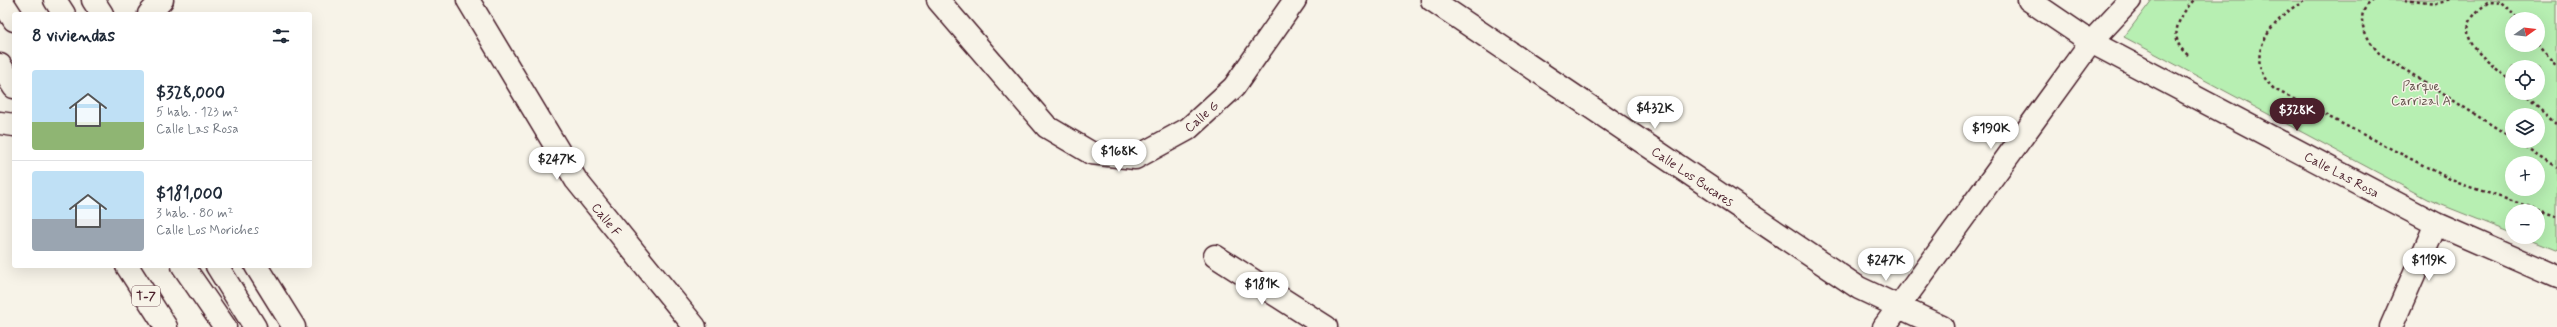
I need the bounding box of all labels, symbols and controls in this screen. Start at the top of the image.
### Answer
north arrow [2505,12,2545,52]
map controls [2505,12,2545,244]
text: 8 viviendas [32,25,115,47]
icon: filters [270,25,292,47]
button: locate [2505,60,2545,100]
park label: Parque Carrizal A [2391,78,2451,110]
text: $328,000 [156,82,225,104]
icon: home [64,86,112,134]
pin: $432K [1627,96,1683,130]
street label: Calle G [1181,97,1223,137]
pin: $328K [2269,98,2325,132]
text: $432K [1636,100,1674,117]
text: $328K [2279,102,2315,119]
text: 5 hab. · 123 m² [156,104,238,121]
button: layers [2505,108,2545,148]
pin: $190K [1963,116,2019,150]
text: $190K [1972,120,2010,137]
text: Calle Las Rosa [156,121,239,138]
pin: $168K [1091,139,1147,173]
text: $168K [1101,143,1137,160]
street label: Calle Los Bucares [1648,143,1737,211]
pin: $247K [529,147,585,181]
street label: Calle Las Rosa [2301,148,2382,202]
text: $247K [538,151,576,168]
button: + [2505,156,2545,196]
text: $181,000 [156,183,223,205]
icon: home [64,187,112,235]
street label: Calle F [587,200,625,240]
button: − [2505,204,2545,244]
text: 3 hab. · 80 m² [156,205,233,222]
text: Calle Los Moriches [156,222,259,239]
pin: $247K [1858,248,1914,282]
pin: $119K [2401,248,2457,282]
text: $247K [1867,252,1905,269]
text: $119K [2411,252,2447,269]
pin: $181K [1234,272,1290,306]
text: $181K [1245,276,1279,293]
road number: T-7 [132,286,160,306]

